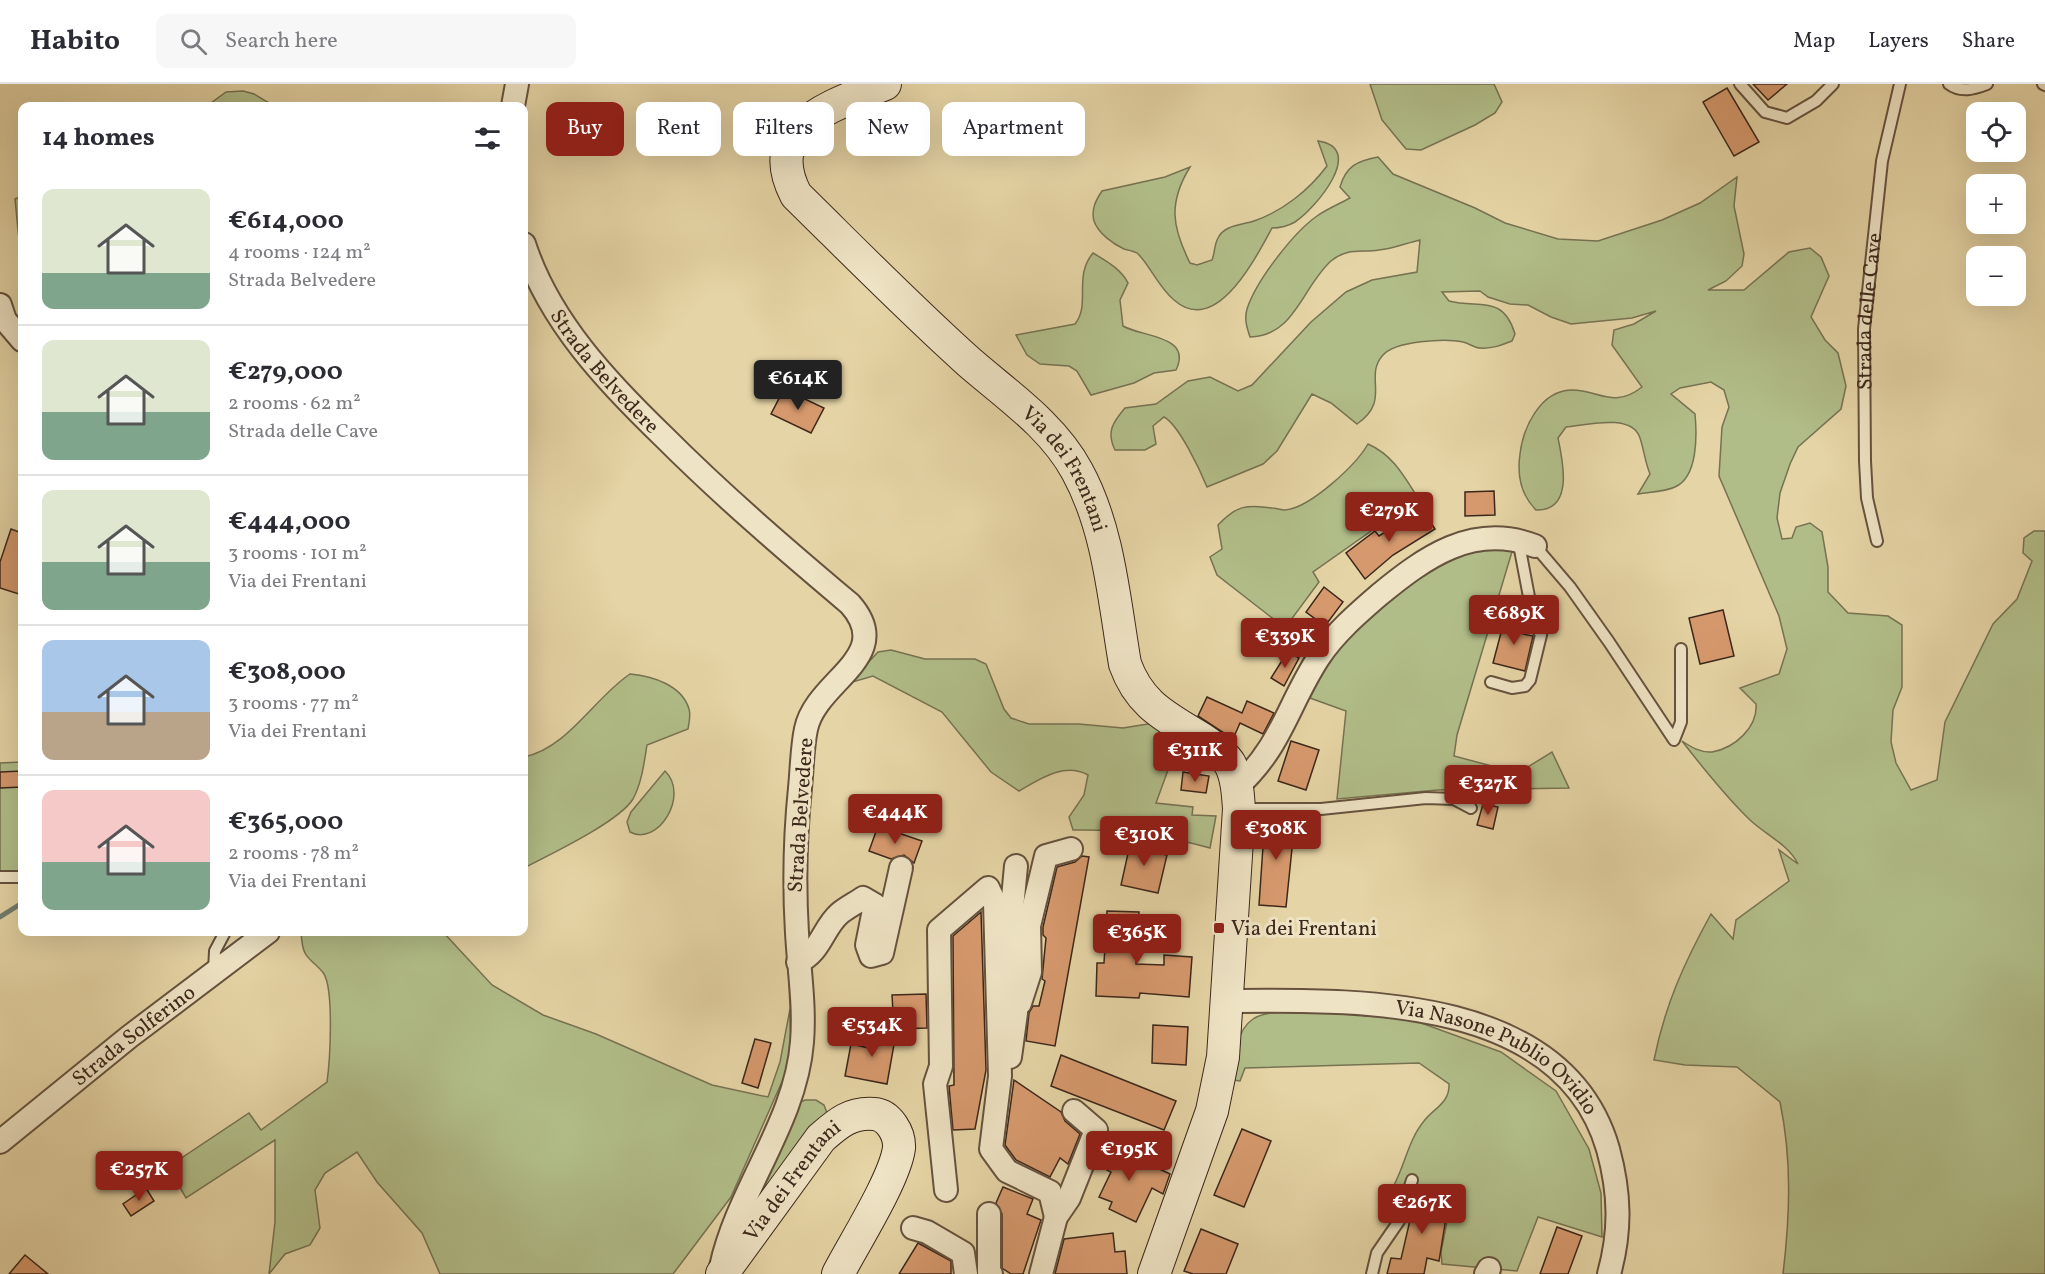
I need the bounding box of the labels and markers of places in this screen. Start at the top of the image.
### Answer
pin: €614K [756,360,840,411]
pin: €279K [1347,492,1431,543]
pin: €689K [1472,595,1556,646]
pin: €339K [1243,618,1327,669]
pin: €311K [1153,732,1237,783]
pin: €327K [1446,765,1530,816]
pin: €444K [853,794,937,845]
pin: €308K [1234,810,1318,861]
pin: €310K [1102,816,1186,867]
pin: €365K [1095,914,1179,965]
place label: Via dei Frentani [1231,915,1377,944]
marker: Via dei Frentani [1212,921,1226,935]
pin: €534K [830,1007,914,1058]
pin: €195K [1087,1131,1171,1182]
pin: €257K [97,1151,181,1202]
pin: €267K [1380,1184,1464,1235]

